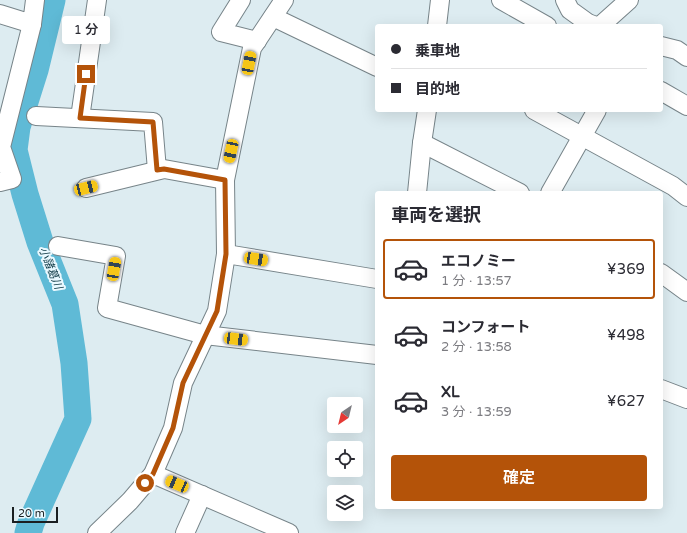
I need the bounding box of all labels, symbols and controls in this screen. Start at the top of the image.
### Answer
callout: 1 分 [62,16,110,44]
text: 1 分 [74,22,98,38]
text: 乗車地 [415,42,460,60]
car [241,50,257,76]
route end [77,65,95,83]
text: 目的地 [415,80,460,98]
car [223,138,239,164]
car [73,179,99,197]
text: 車両を選択 [391,204,481,226]
water label: 小諸葛川 [36,245,65,292]
car [243,251,269,267]
icon: car [393,251,429,287]
text: エコノミー [441,252,516,270]
car [106,256,122,282]
text: ¥369 [607,260,645,278]
text: 1 分 · 13:57 [441,273,512,289]
icon: car [393,317,429,353]
text: コンフォート [441,318,531,336]
text: ¥498 [607,326,645,344]
car [223,332,249,346]
text: 2 分 · 13:58 [441,339,512,355]
icon: car [393,383,429,419]
text: XL [441,383,460,401]
text: ¥627 [607,392,645,410]
north arrow [327,397,363,433]
map controls [327,397,363,521]
text: 3 分 · 13:59 [441,404,512,420]
button: locate [327,441,363,477]
button: 確定 [391,455,647,501]
route start [136,474,154,492]
car [164,474,190,494]
button: layers [327,485,363,521]
scale bar [12,505,58,524]
text: 20 m [18,507,45,520]

